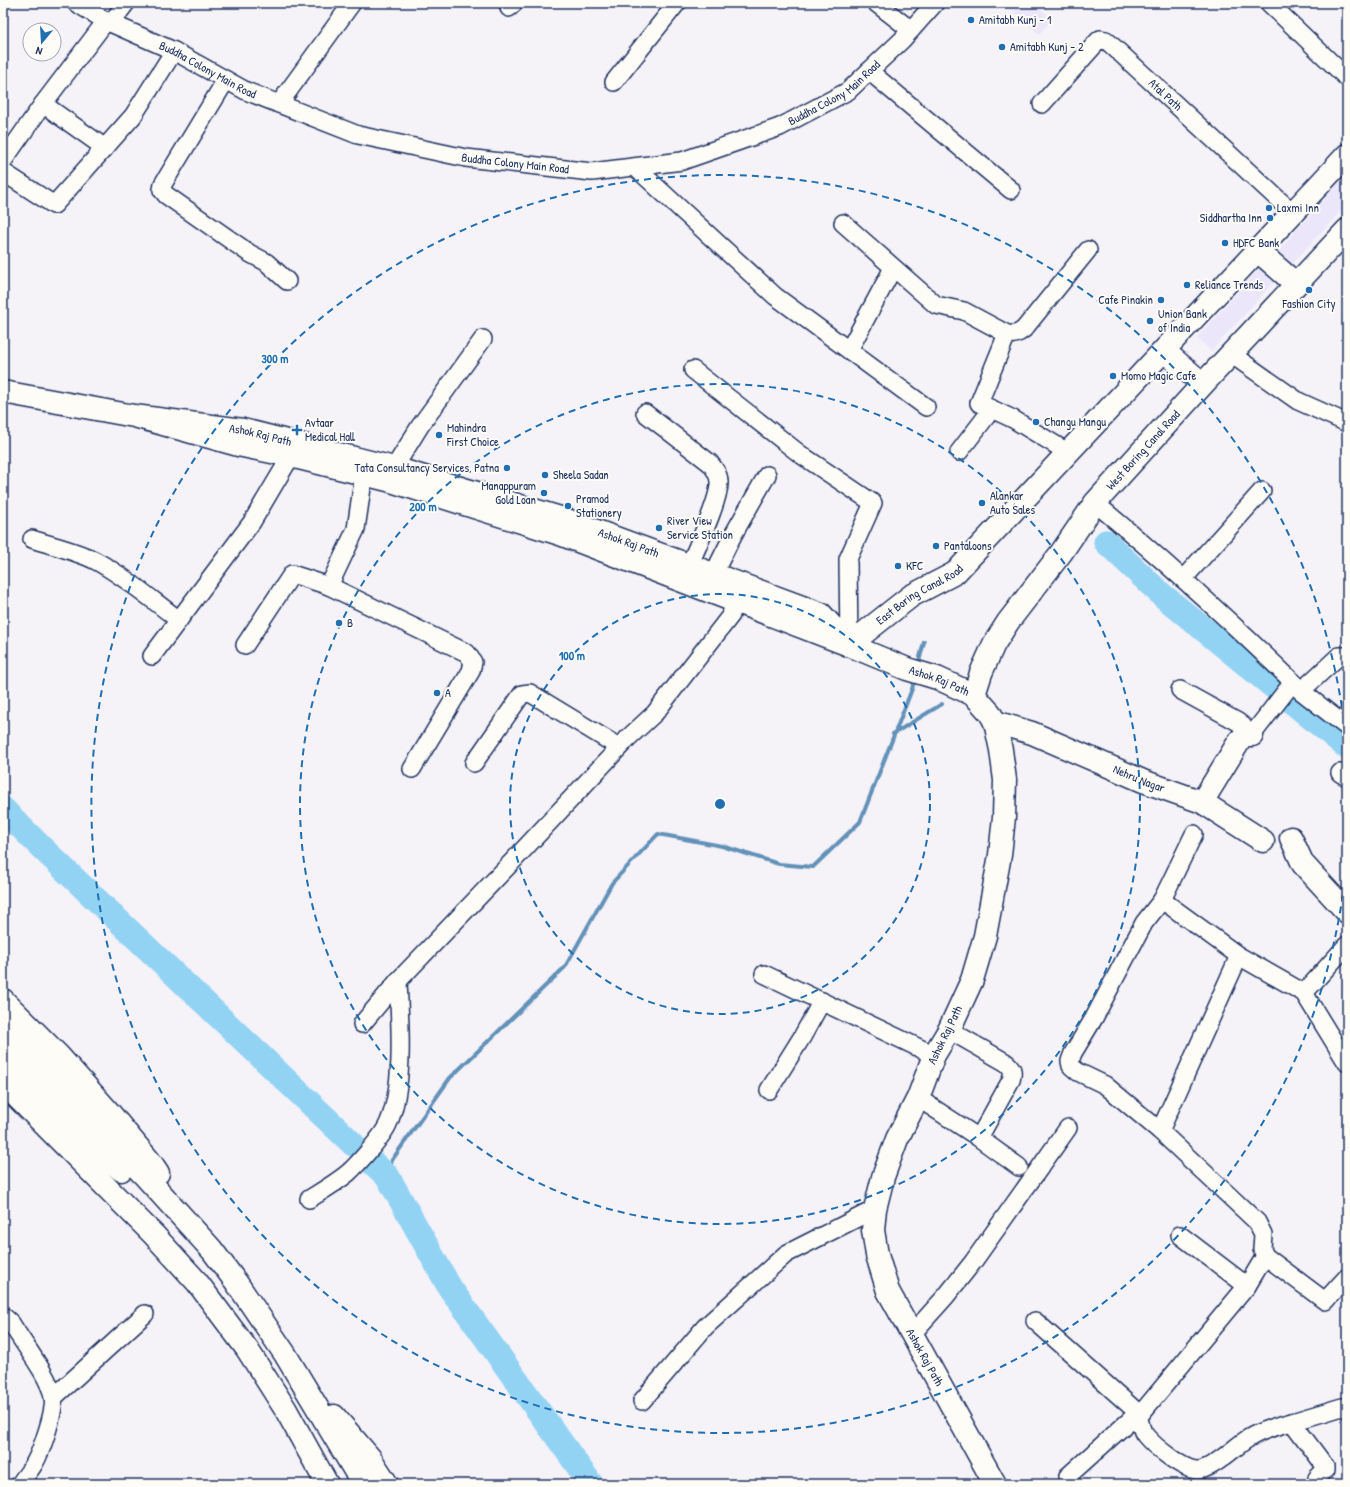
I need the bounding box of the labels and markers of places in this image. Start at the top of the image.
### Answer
place label: Amitabh Kunj - 1 [979,11,1051,28]
marker: Amitabh Kunj - 1 [966,15,976,25]
place label: Amitabh Kunj - 2 [1010,38,1084,55]
marker: Amitabh Kunj - 2 [997,42,1007,52]
place label: Laxmi Inn [1277,199,1319,216]
marker: Laxmi Inn [1264,203,1274,213]
place label: Siddhartha Inn [1200,209,1262,226]
marker: Siddhartha Inn [1265,213,1275,223]
place label: HDFC Bank [1233,234,1279,251]
marker: HDFC Bank [1220,238,1230,248]
place label: Reliance Trends [1195,276,1264,293]
marker: Reliance Trends [1182,280,1192,290]
marker: Fashion City [1304,285,1314,295]
place label: Cafe Pinakin [1098,291,1153,308]
marker: Cafe Pinakin [1156,295,1166,305]
place label: Fashion City [1281,295,1336,312]
place label: Union Bank of India [1158,305,1207,336]
marker: Union Bank of India [1145,316,1155,326]
place label: Momo Magic Cafe [1121,367,1197,384]
marker: Momo Magic Cafe [1108,371,1118,381]
place label: Changu Mangu [1044,413,1106,430]
place label: Avtaar Medical Hall [305,414,356,445]
marker: Changu Mangu [1031,417,1041,427]
place label: Mahindra First Choice [446,419,499,450]
marker: Avtaar Medical Hall [292,425,302,435]
marker: Mahindra First Choice [434,430,444,440]
place label: Tata Consultancy Services, Patna [355,459,499,476]
marker: Tata Consultancy Services, Patna [502,463,512,473]
place label: Sheela Sadan [553,466,609,483]
marker: Sheela Sadan [540,470,550,480]
place label: Manappuram Gold Loan [481,477,536,508]
place label: Alankar Auto Sales [990,487,1036,518]
marker: Manappuram Gold Loan [539,488,549,498]
place label: Pramod Stationery [576,490,622,521]
marker: Alankar Auto Sales [977,498,987,508]
marker: Pramod Stationery [563,501,573,511]
place label: River View Service Station [667,512,733,543]
marker: River View Service Station [654,523,664,533]
place label: Pantaloons [944,537,992,554]
marker: Pantaloons [931,541,941,551]
place label: KFC [906,557,924,574]
marker: KFC [893,561,903,571]
place label: B [347,614,353,631]
marker: B [334,618,344,628]
place label: A [445,684,451,701]
marker: A [432,688,442,698]
centre of rings [713,797,727,811]

